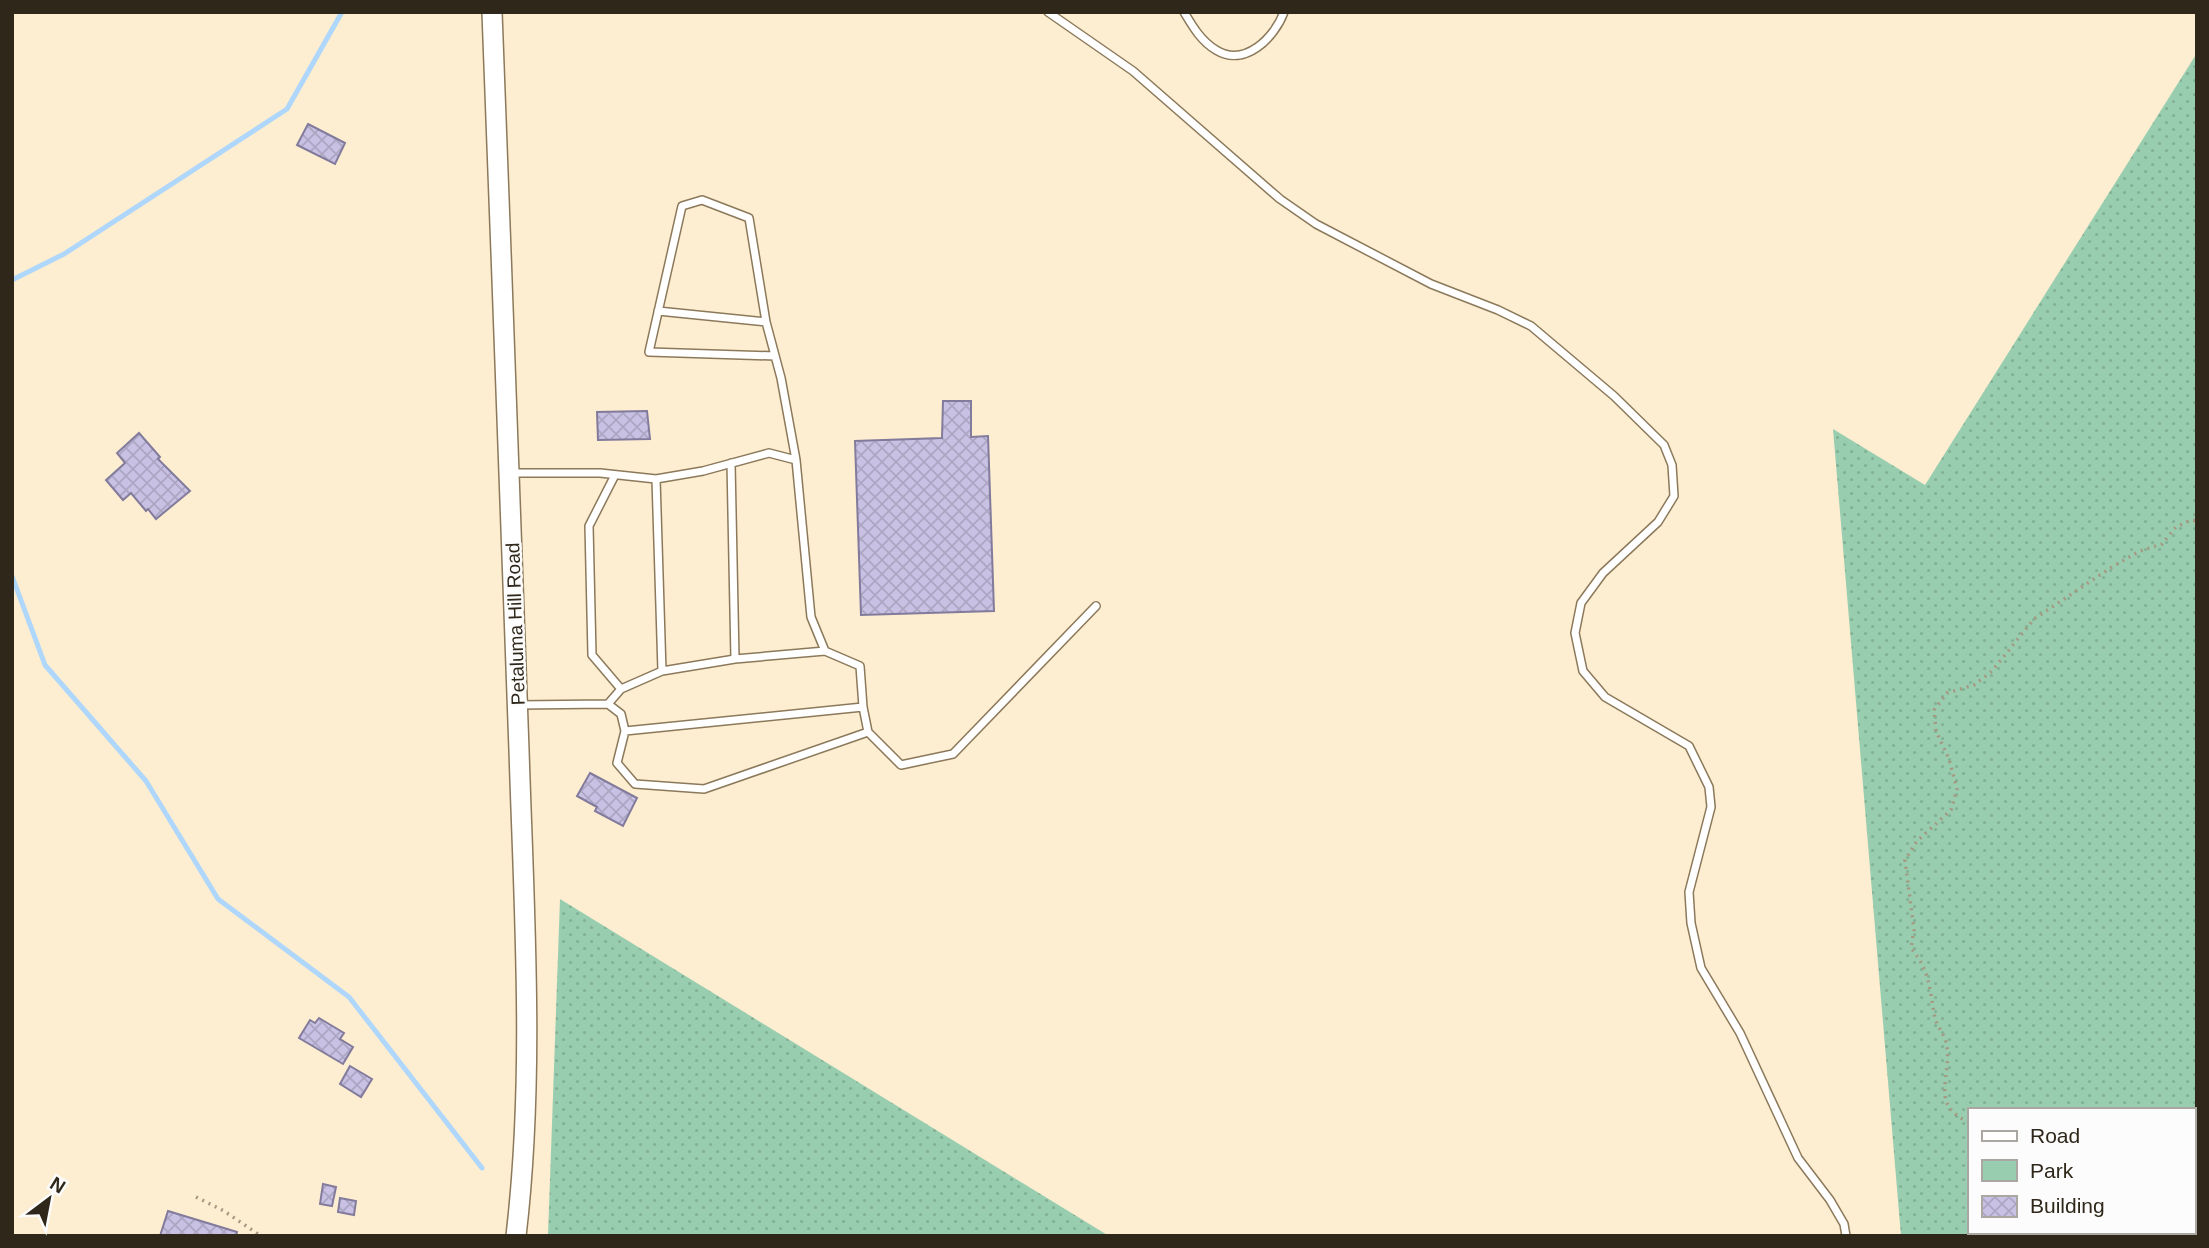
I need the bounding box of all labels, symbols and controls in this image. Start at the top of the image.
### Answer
street label: Petaluma Hill Road [502,542,529,706]
legend [1968,1108,2195,1234]
text: Road [2030,1124,2080,1147]
text: Park [2030,1159,2074,1182]
north arrow [14,1164,84,1234]
text: N [46,1172,69,1198]
text: Building [2030,1194,2105,1217]

